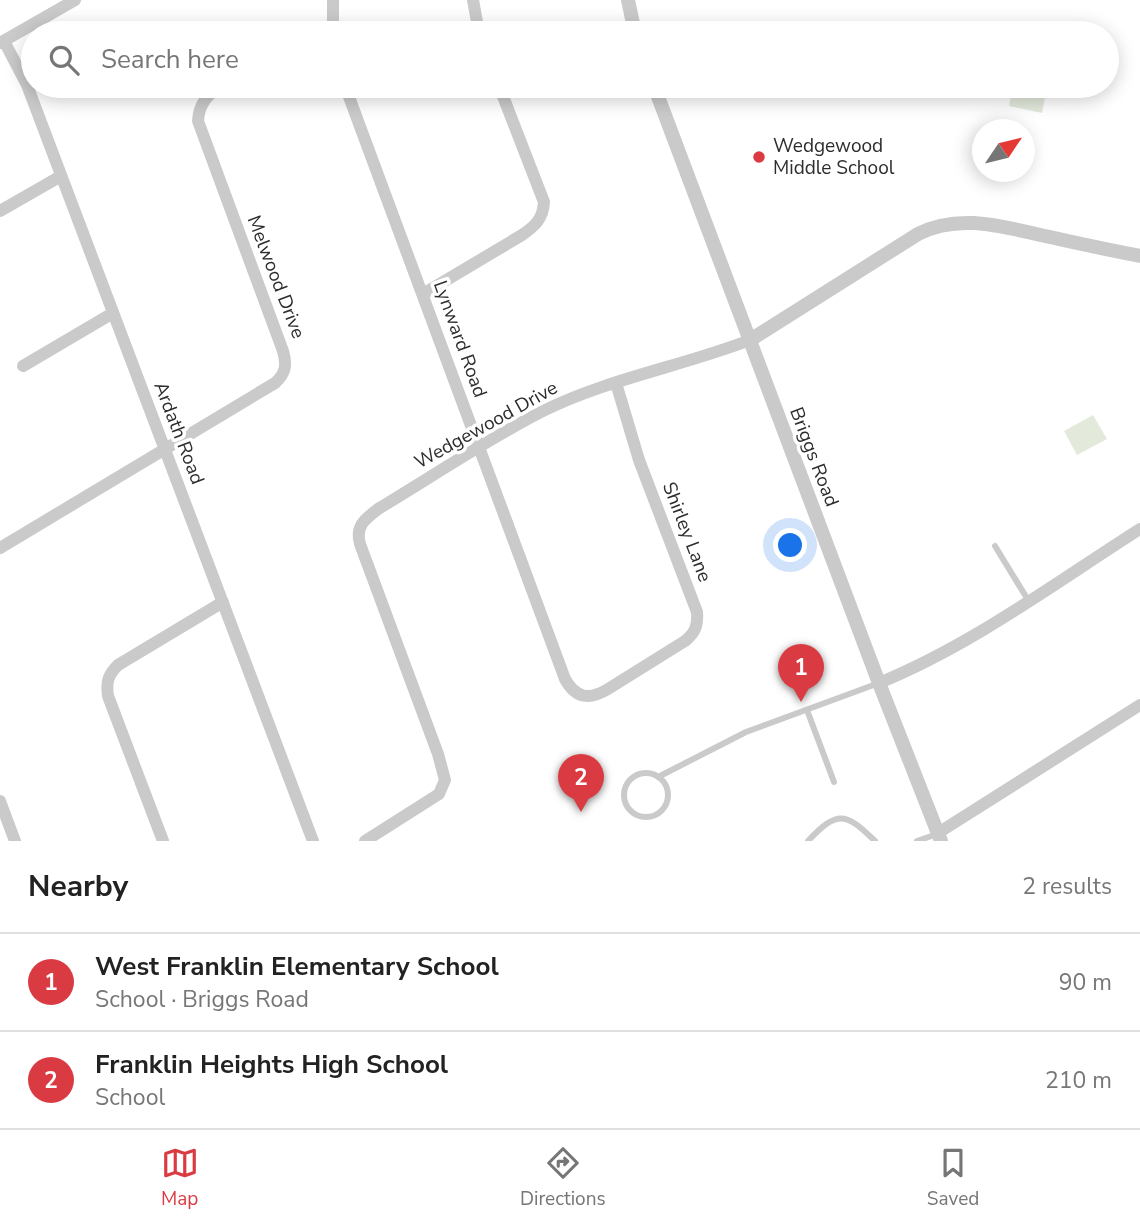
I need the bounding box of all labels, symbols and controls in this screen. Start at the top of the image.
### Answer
search box [21,21,1119,98]
icon: search [45,41,83,79]
text: Search here [101,42,239,77]
north arrow [972,119,1035,182]
place label: Wedgewood Middle School [773,133,895,181]
marker: Wedgewood Middle School [751,149,767,165]
street label: Melwood Drive [241,212,311,342]
street label: Lynward Road [427,277,493,401]
street label: Wedgewood Drive [410,375,562,475]
street label: Ardath Road [147,378,211,488]
street label: Briggs Road [783,404,845,510]
street label: Shirley Lane [656,478,718,586]
your location [773,528,807,562]
pin: 1 [778,644,824,702]
pin: 2 [558,754,604,812]
text: Nearby [28,866,128,907]
text: 2 results [1022,871,1112,902]
text: West Franklin Elementary School [95,949,499,984]
text: 1 [44,967,58,998]
text: 90 m [1059,967,1112,998]
text: School · Briggs Road [95,984,309,1015]
text: Franklin Heights High School [95,1047,448,1082]
text: 2 [44,1065,58,1096]
text: 210 m [1045,1065,1112,1096]
text: School [95,1082,165,1113]
tab: Map [161,1144,199,1212]
tab: Directions [520,1144,606,1212]
tab: Saved [927,1144,979,1212]

